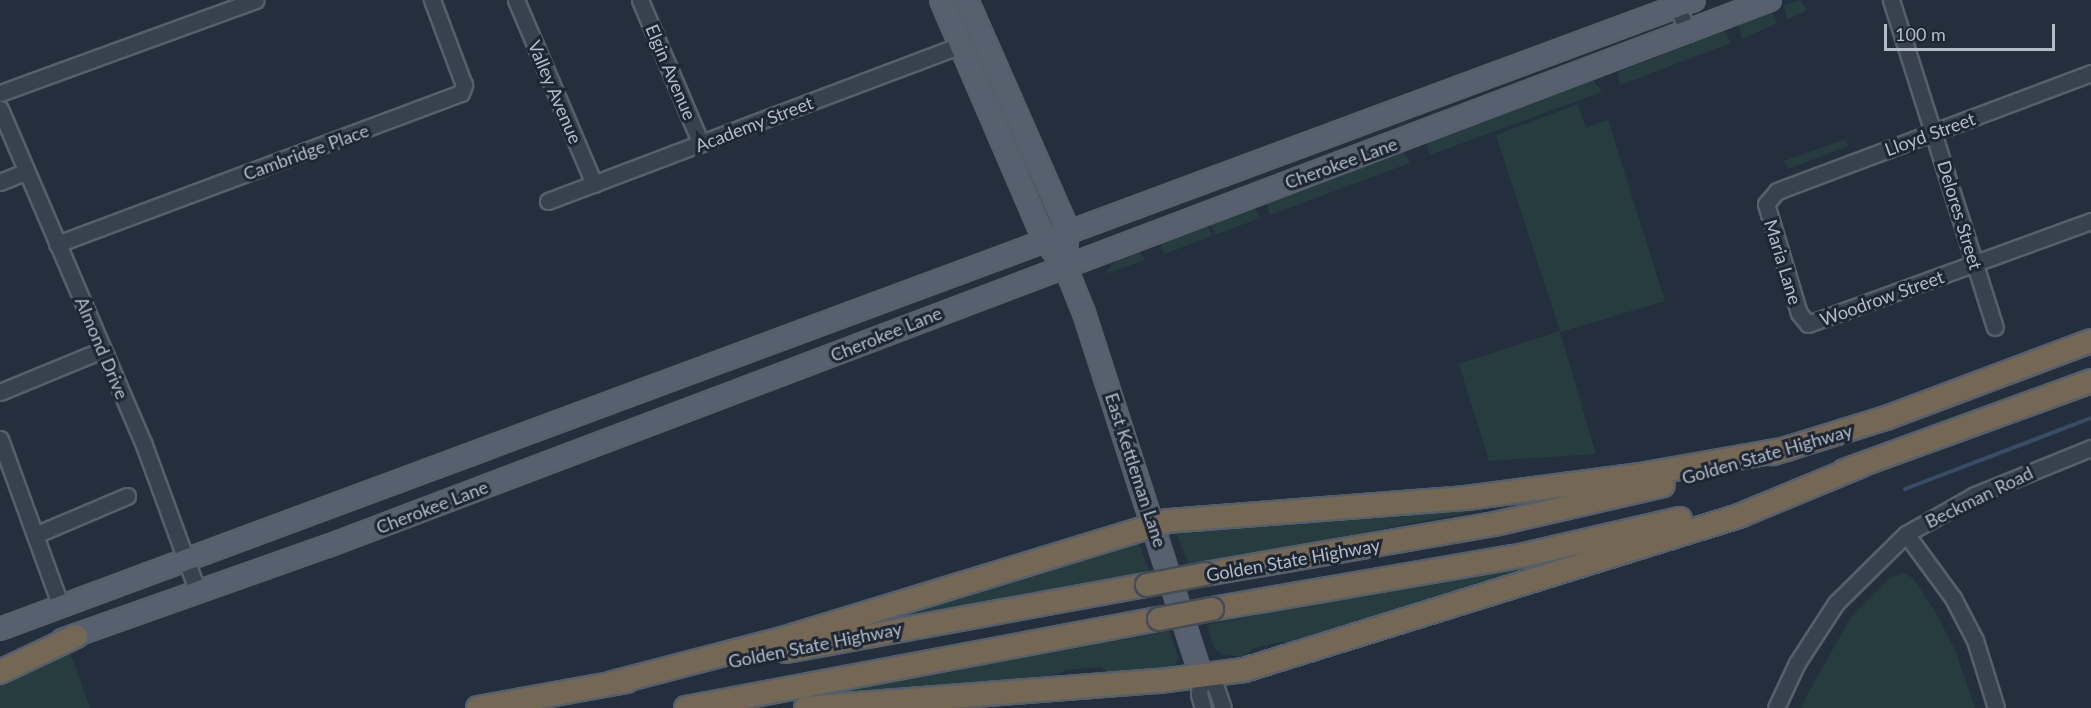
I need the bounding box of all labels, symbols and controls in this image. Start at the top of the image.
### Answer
scale bar [1887,12,2058,50]
street label: Elgin Avenue [641,21,701,123]
text: 100 m [1895,23,1946,45]
street label: Valley Avenue [523,37,587,147]
street label: Academy Street [692,92,816,156]
street label: Lloyd Street [1882,108,1978,160]
street label: Cambridge Place [240,119,372,185]
street label: Cherokee Lane [1282,133,1400,193]
street label: Delores Street [1933,158,1987,272]
street label: Maria Lane [1760,217,1806,307]
street label: Woodrow Street [1817,266,1947,330]
street label: Almond Drive [71,294,133,402]
street label: Cherokee Lane [827,302,945,366]
street label: East Kettleman Lane [1101,390,1171,550]
street label: Golden State Highway [1679,419,1855,489]
street label: Beckman Road [1922,462,2036,532]
street label: Cherokee Lane [373,476,491,538]
street label: Golden State Highway [1204,534,1382,586]
street label: Golden State Highway [726,618,904,672]

